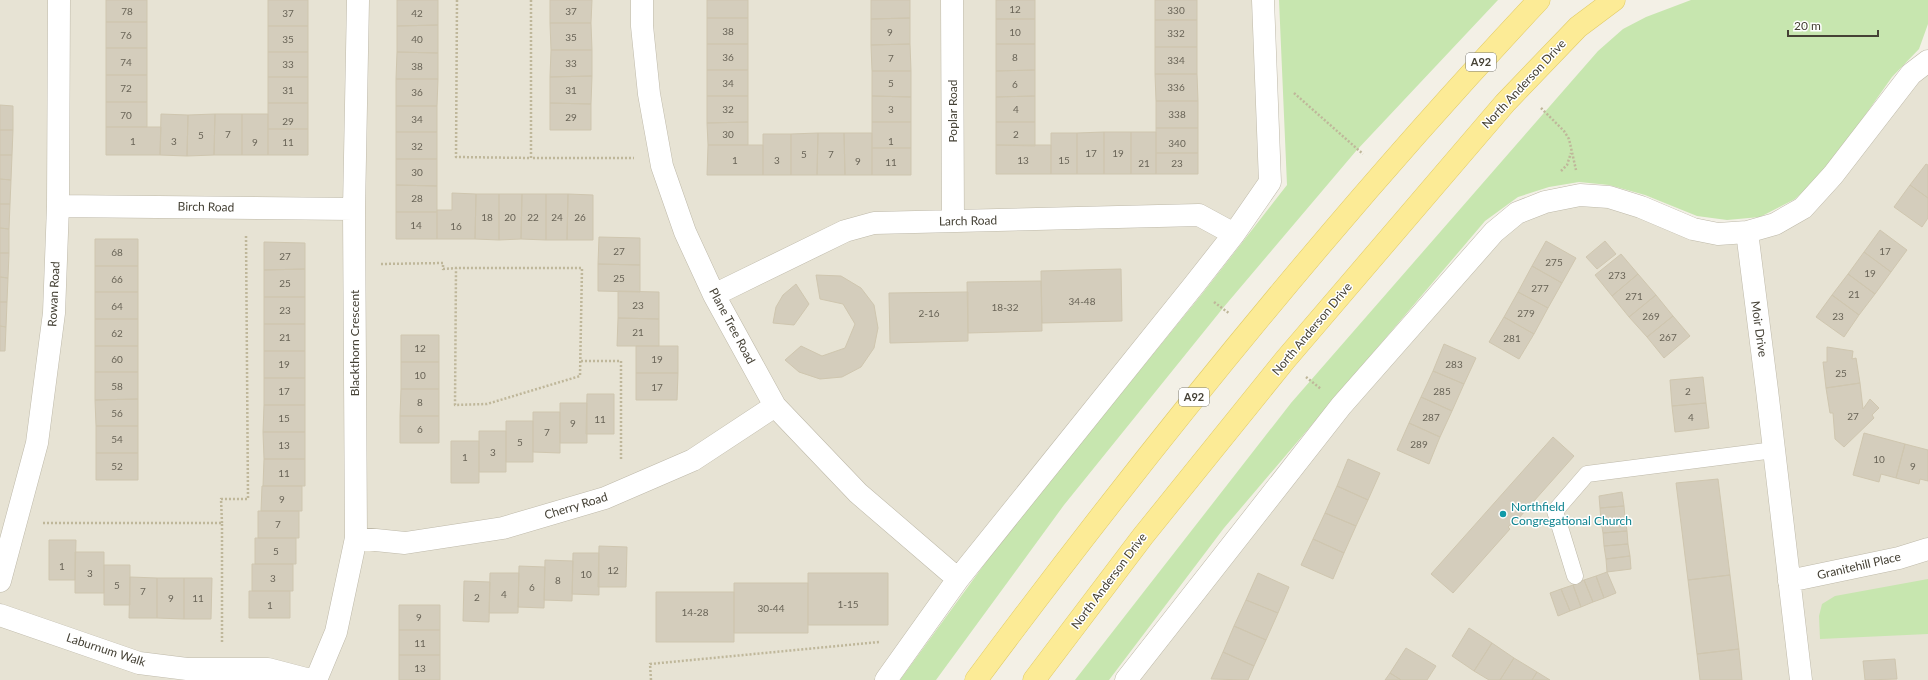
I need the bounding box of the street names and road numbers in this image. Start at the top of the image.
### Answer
street label: North Anderson Drive [1478,36,1569,131]
road number: A92 [1466,53,1496,71]
street label: Poplar Road [945,79,960,143]
street label: Birch Road [178,199,235,214]
street label: Larch Road [939,212,997,229]
street label: Rowan Road [44,261,63,327]
street label: North Anderson Drive [1268,279,1355,378]
street label: Plane Tree Road [706,285,759,366]
street label: Blackthorn Crescent [347,289,362,396]
street label: Moir Drive [1748,300,1771,358]
road number: A92 [1179,388,1209,406]
street label: Cherry Road [542,489,609,522]
street label: North Anderson Drive [1068,530,1150,632]
street label: Granitehill Place [1816,549,1902,582]
street label: Laburnum Walk [65,630,149,670]

